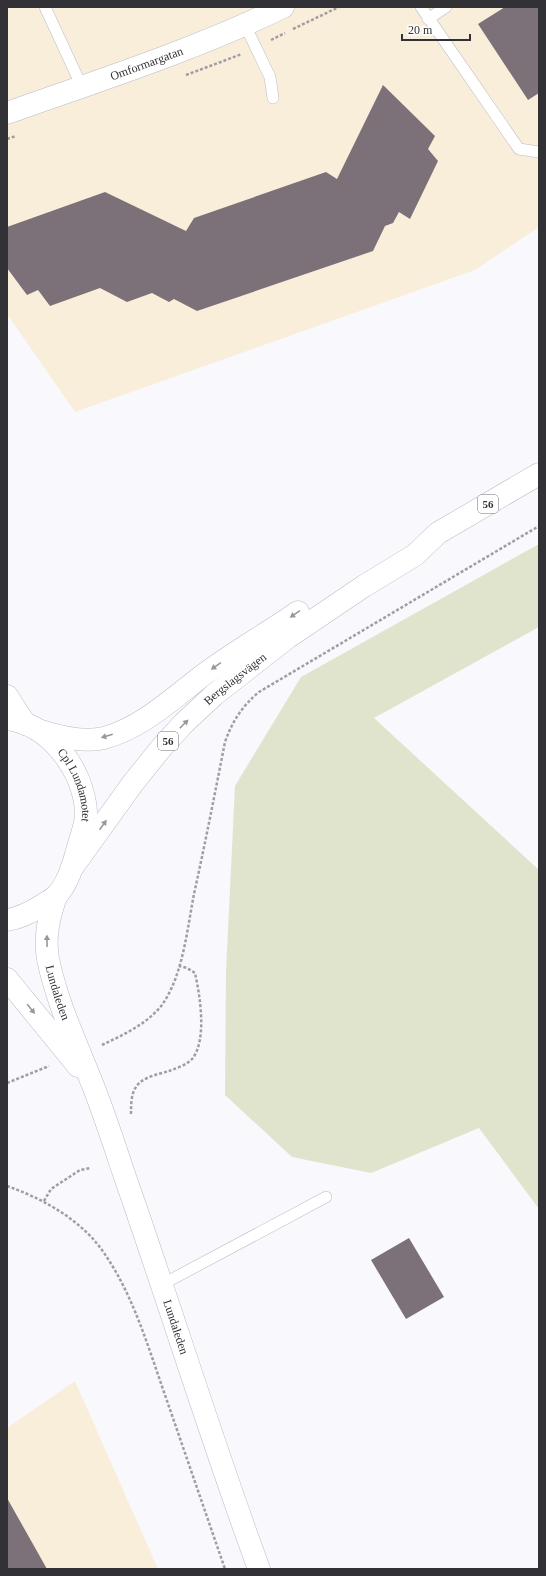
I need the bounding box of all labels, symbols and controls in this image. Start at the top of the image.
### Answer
scale bar [402,16,470,42]
text: 20 m [408,23,433,37]
street label: Omformargatan [108,44,185,83]
road number: 56 [478,495,498,513]
one-way arrow [290,610,300,618]
street label: Bergslagsvägen [201,650,269,708]
one-way arrow [210,662,221,670]
one-way arrow [179,719,189,728]
road number: 56 [158,732,178,750]
one-way arrow [101,733,113,739]
street label: Cpl Lundamotet [55,745,93,824]
one-way arrow [99,819,107,830]
one-way arrow [44,934,50,947]
street label: Lundaleden [43,964,73,1022]
one-way arrow [27,1004,36,1015]
street label: Lundaleden [160,1298,191,1356]

